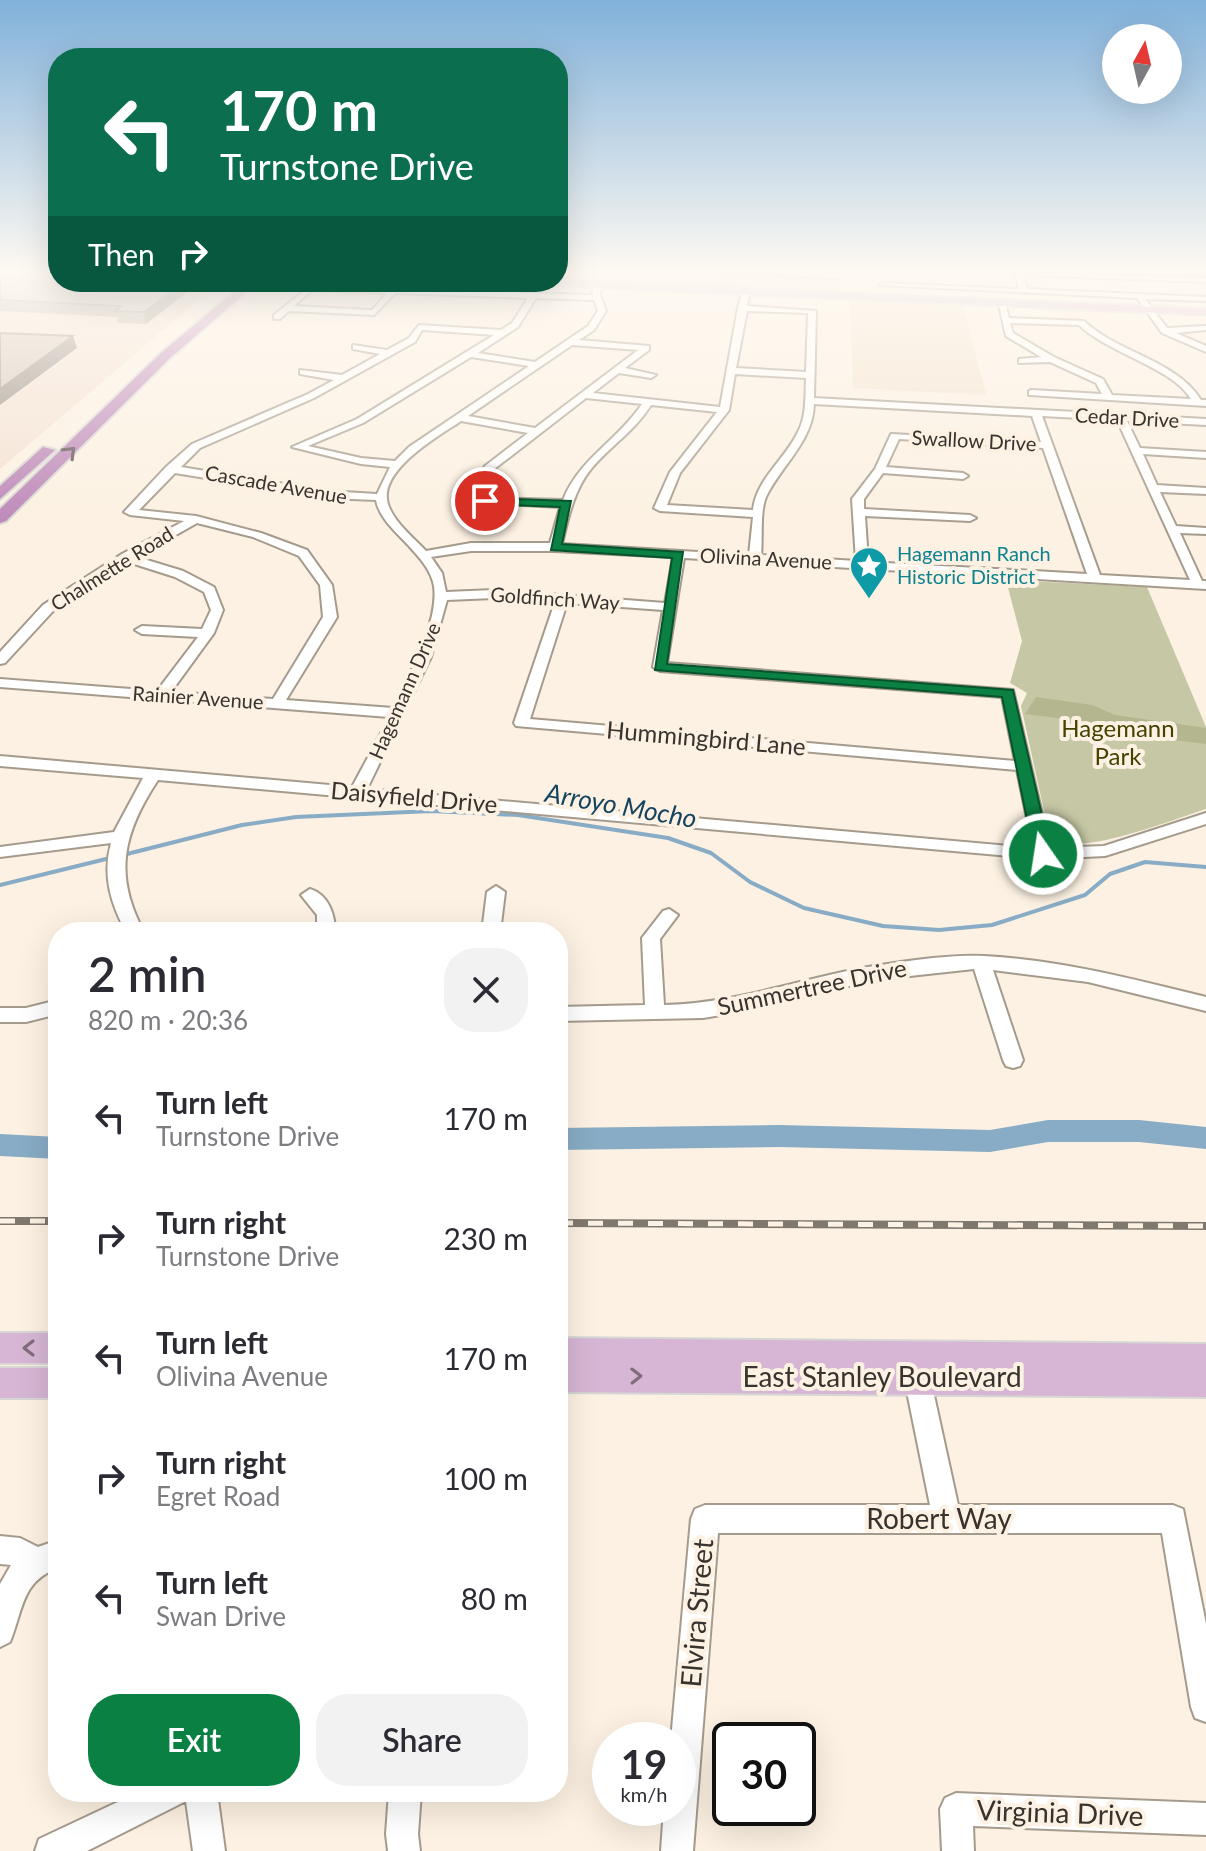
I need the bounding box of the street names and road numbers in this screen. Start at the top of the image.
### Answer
street label: Cedar Drive [1074,402,1180,432]
street label: Swallow Drive [911,425,1037,455]
street label: Cascade Avenue [203,460,349,508]
street label: Chalmette Road [46,521,177,615]
street label: Olivina Avenue [699,543,833,573]
street label: Goldfinch Way [490,582,621,615]
street label: Hagemann Drive [363,618,445,763]
street label: Rainier Avenue [132,680,264,714]
street label: Hummingbird Lane [605,714,807,761]
street label: Daisyfield Drive [330,775,499,818]
street label: Summertree Drive [714,952,909,1021]
street label: East Stanley Boulevard [742,1359,1022,1393]
street label: Robert Way [866,1501,1012,1535]
street label: Elvira Street [673,1537,719,1688]
street label: Virginia Drive [976,1792,1144,1832]

